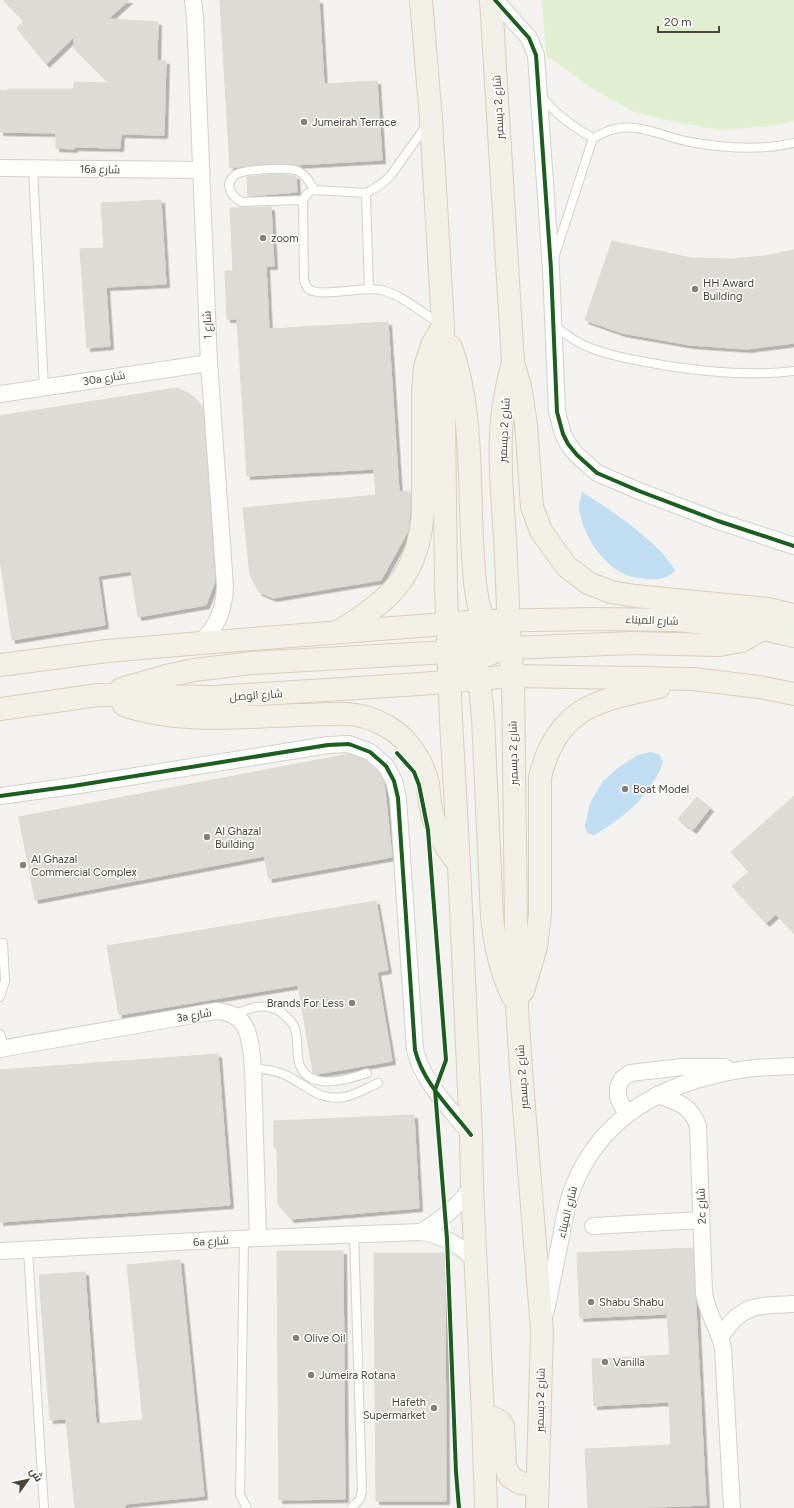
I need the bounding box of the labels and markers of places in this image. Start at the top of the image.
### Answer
place label: Jumeirah Terrace [312,116,396,129]
marker: Jumeirah Terrace [299,117,309,127]
place label: zoom [271,232,299,245]
marker: zoom [258,233,268,243]
place label: HH Award Building [703,277,754,303]
marker: HH Award Building [690,284,700,294]
place label: Boat Model [633,783,689,796]
marker: Boat Model [620,784,630,794]
place label: Al Ghazal Building [215,825,261,851]
marker: Al Ghazal Building [202,832,212,842]
place label: Al Ghazal Commercial Complex [31,853,138,879]
marker: Al Ghazal Commercial Complex [18,860,28,870]
place label: Brands For Less [267,997,344,1010]
marker: Brands For Less [347,998,357,1008]
place label: Shabu Shabu [599,1296,664,1309]
marker: Shabu Shabu [586,1297,596,1307]
place label: Olive Oil [304,1332,345,1345]
marker: Olive Oil [291,1333,301,1343]
place label: Vanilla [613,1356,645,1369]
marker: Vanilla [600,1357,610,1367]
place label: Jumeira Rotana [319,1369,396,1382]
marker: Jumeira Rotana [306,1370,316,1380]
place label: Hafeth Supermarket [363,1396,426,1422]
marker: Hafeth Supermarket [429,1403,439,1413]

